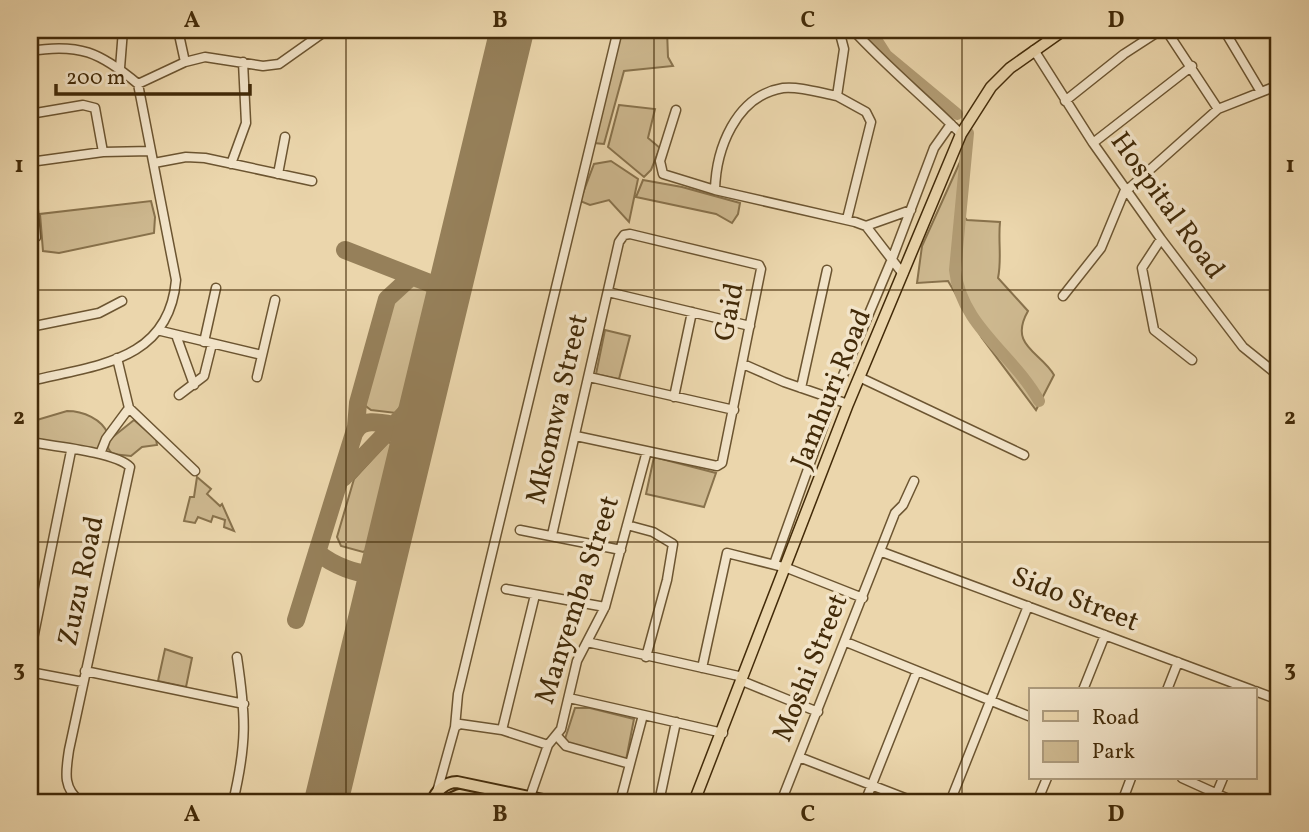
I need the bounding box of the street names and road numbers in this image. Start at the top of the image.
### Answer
street label: Hospital Road [1100,124,1234,288]
street label: Gaid [705,279,755,345]
street label: Jamhuri Road [782,303,882,475]
street label: Mkomwa Street [517,310,599,508]
street label: Manyemba Street [526,491,630,709]
street label: Zuzu Road [49,512,115,650]
street label: Sido Street [1006,558,1144,642]
street label: Moshi Street [764,588,858,748]

